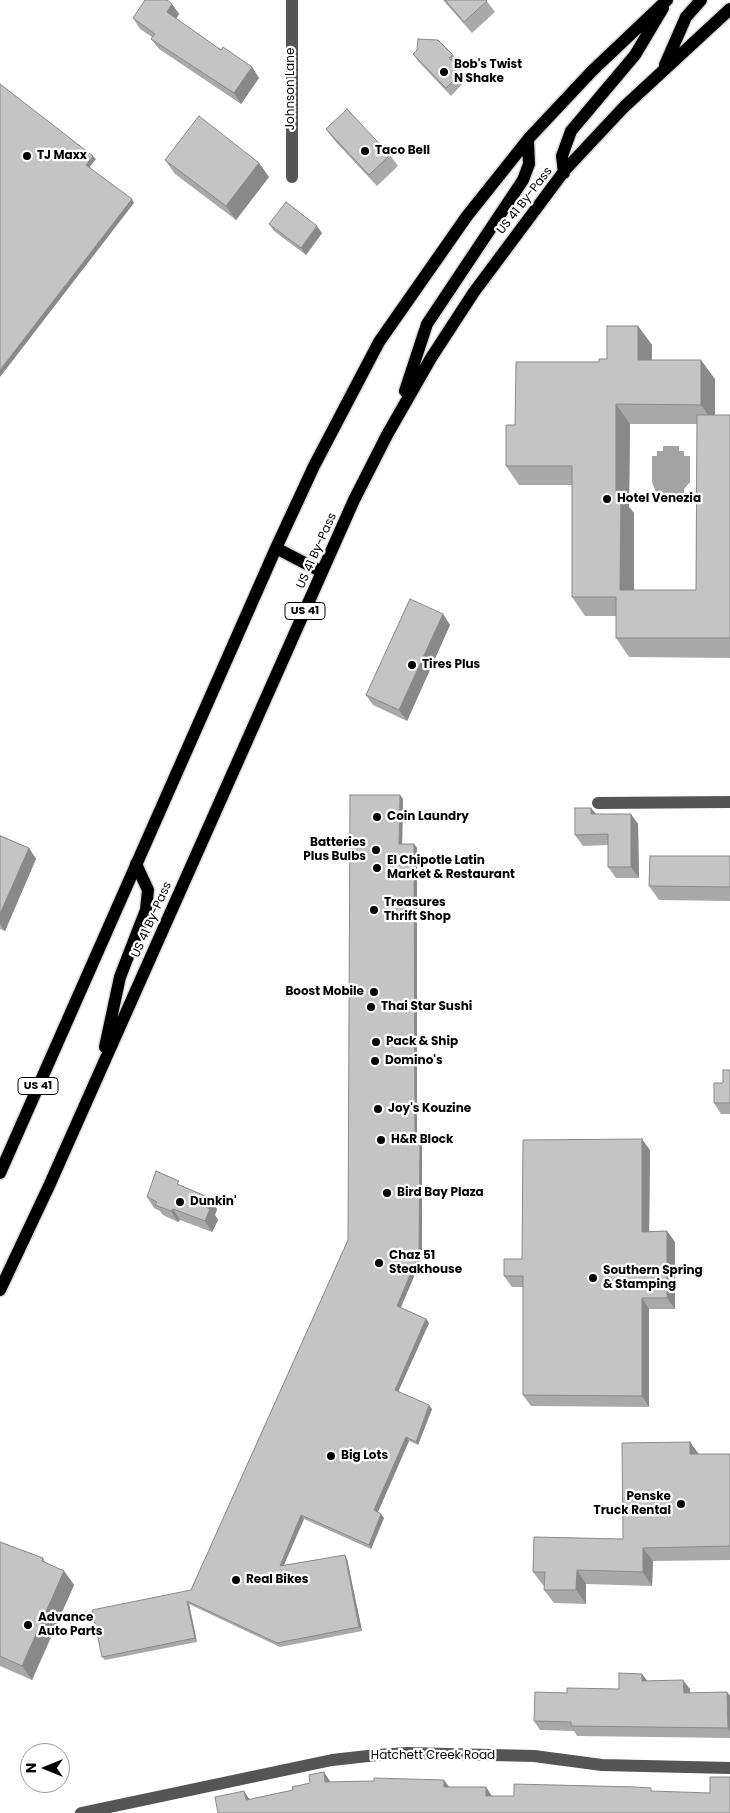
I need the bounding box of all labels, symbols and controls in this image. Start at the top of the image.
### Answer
street label: Johnson Lane [284,48,298,130]
place label: Bob's Twist N Shake [454,58,522,86]
marker: Bob's Twist N Shake [438,66,450,78]
place label: Taco Bell [375,144,430,158]
marker: Taco Bell [359,145,371,157]
place label: TJ Maxx [37,149,87,163]
marker: TJ Maxx [21,150,33,162]
street label: US 41 By-Pass [494,165,556,237]
place label: Hotel Venezia [617,492,701,506]
marker: Hotel Venezia [601,493,613,505]
street label: US 41 By-Pass [294,511,340,591]
road number: US 41 [285,602,325,620]
place label: Tires Plus [422,658,480,672]
marker: Tires Plus [406,659,418,671]
place label: Coin Laundry [387,810,469,824]
marker: Coin Laundry [371,811,383,823]
place label: Batteries Plus Bulbs [303,836,366,864]
marker: Batteries Plus Bulbs [370,844,382,856]
place label: El Chipotle Latin Market & Restaurant [387,854,515,882]
marker: El Chipotle Latin Market & Restaurant [371,862,383,874]
street label: US 41 By-Pass [129,880,175,960]
place label: Treasures Thrift Shop [384,896,451,924]
marker: Treasures Thrift Shop [368,904,380,916]
place label: Boost Mobile [285,985,364,999]
marker: Boost Mobile [368,986,380,998]
place label: Thai Star Sushi [381,1000,472,1014]
marker: Thai Star Sushi [365,1001,377,1013]
place label: Pack & Ship [386,1035,458,1049]
marker: Pack & Ship [370,1036,382,1048]
place label: Domino's [385,1054,443,1068]
marker: Domino's [369,1055,381,1067]
road number: US 41 [18,1078,58,1094]
place label: Joy's Kouzine [388,1102,471,1116]
marker: Joy's Kouzine [372,1103,384,1115]
place label: H&R Block [391,1133,453,1147]
marker: H&R Block [375,1134,387,1146]
place label: Bird Bay Plaza [397,1186,484,1200]
marker: Bird Bay Plaza [381,1187,393,1199]
place label: Dunkin' [190,1195,237,1209]
marker: Dunkin' [174,1196,186,1208]
place label: Chaz 51 Steakhouse [389,1249,462,1277]
marker: Chaz 51 Steakhouse [373,1257,385,1269]
place label: Southern Spring & Stamping [603,1264,703,1292]
marker: Southern Spring & Stamping [587,1272,599,1284]
place label: Big Lots [341,1449,388,1463]
marker: Big Lots [325,1450,337,1462]
place label: Penske Truck Rental [594,1490,671,1518]
marker: Penske Truck Rental [675,1498,687,1510]
place label: Real Bikes [246,1573,308,1587]
marker: Real Bikes [230,1574,242,1586]
place label: Advance Auto Parts [38,1611,102,1639]
marker: Advance Auto Parts [22,1619,34,1631]
north arrow [20,1743,70,1793]
street label: Hatchett Creek Road [371,1749,495,1763]
text: N [21,1763,41,1773]

